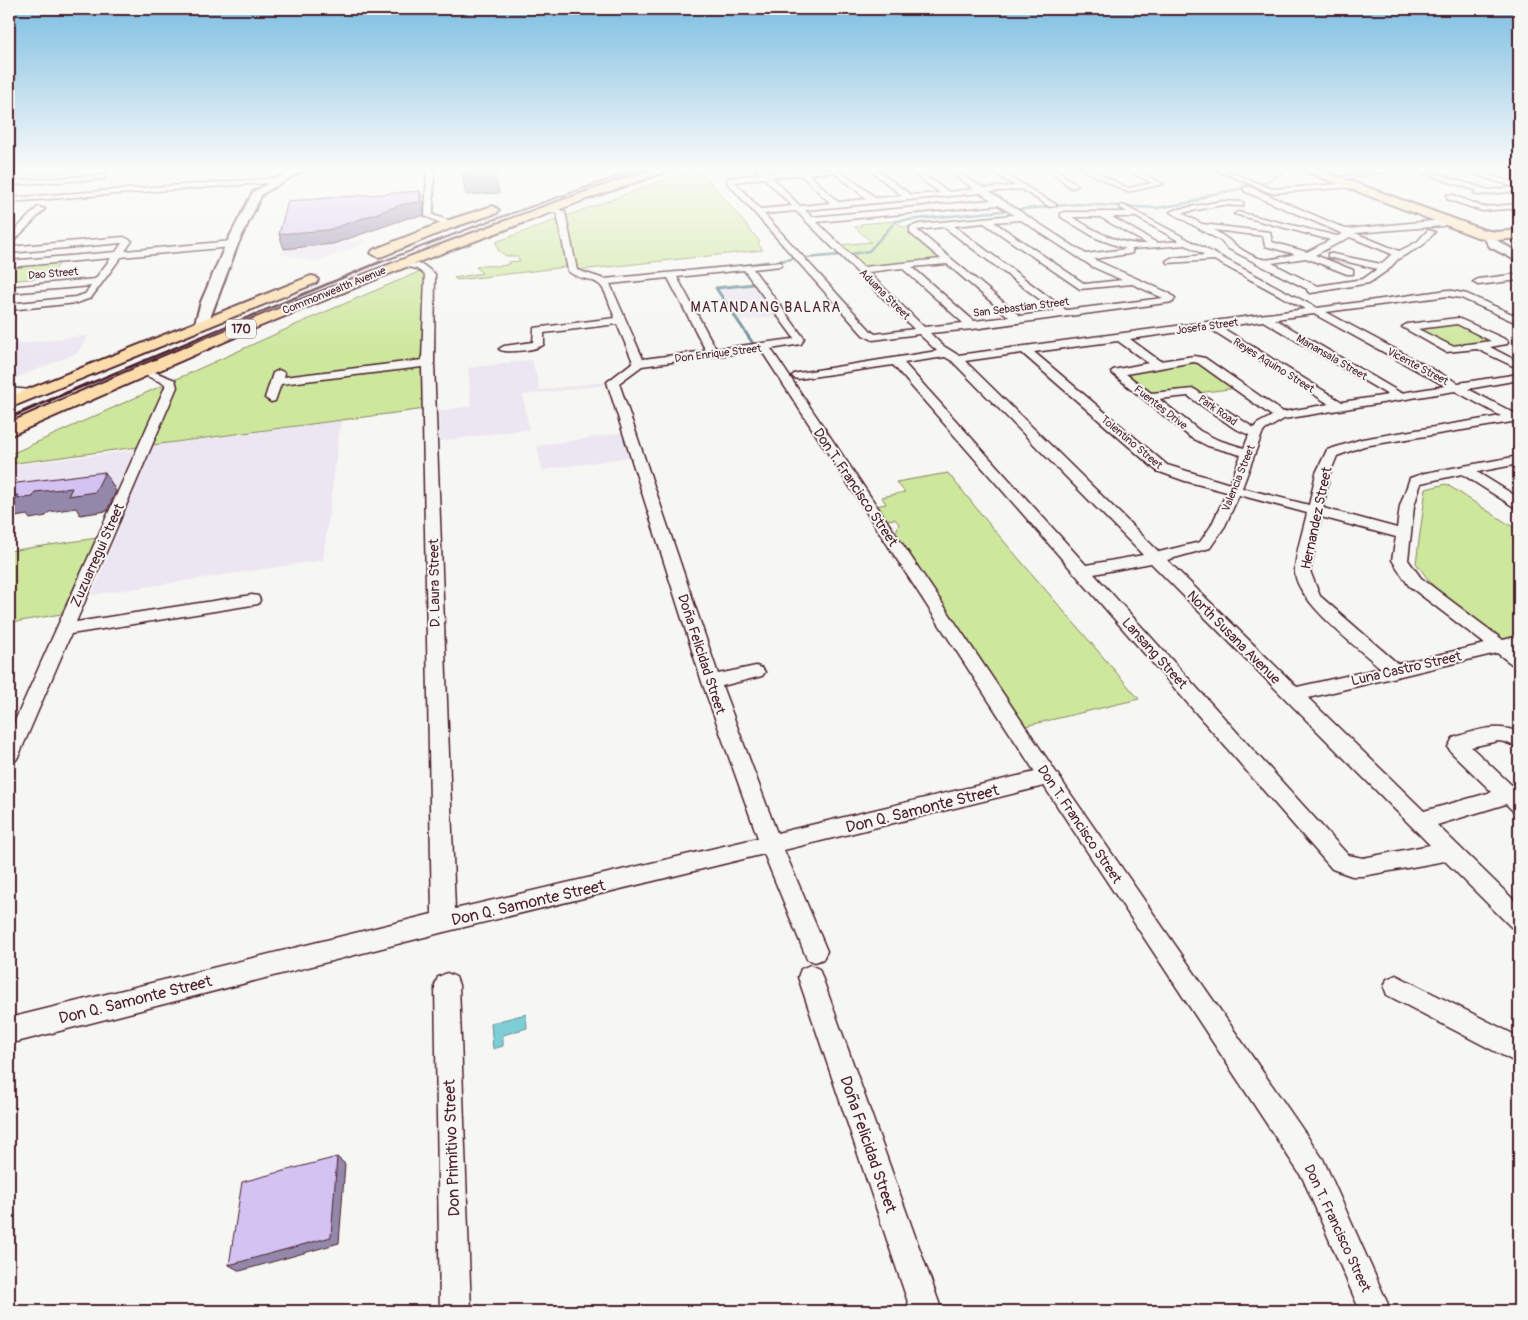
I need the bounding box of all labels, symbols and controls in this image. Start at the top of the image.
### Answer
street label: Commonwealth Avenue [281,264,388,317]
street label: Dao Street [28,265,79,282]
street label: Aduana Street [857,266,913,323]
street label: San Sebastian Street [972,295,1070,320]
district label: MATANDANG BALARA [691,299,841,316]
street label: Josefa Street [1175,316,1240,337]
road number: 170 [226,320,256,338]
street label: Manansala Street [1294,332,1370,383]
street label: Reyes Aquino Street [1231,335,1317,396]
street label: Don Enrique Street [674,342,763,365]
street label: Vicente Street [1385,345,1451,388]
street label: Fuentes Drive [1131,383,1190,433]
street label: Park Road [1196,392,1240,428]
street label: Tolentino Street [1098,413,1166,472]
street label: Don T. Francisco Street [810,425,902,550]
street label: Valencia Street [1219,442,1258,513]
street label: Hernandez Street [1297,465,1336,571]
street label: Zuzuarregui Street [67,500,128,610]
street label: D. Laura Street [425,538,444,627]
street label: North Susana Avenue [1183,587,1284,688]
street label: Doña Felicidad Street [674,592,729,717]
street label: Lansang Street [1118,614,1191,693]
street label: Luna Castro Street [1349,647,1463,689]
street label: Don T. Francisco Street [1034,762,1126,887]
street label: Don Q. Samonte Street [844,780,1001,838]
street label: Don Q. Samonte Street [449,875,608,930]
street label: Don Q. Samonte Street [57,971,214,1029]
street label: Doña Felicidad Street [835,1073,901,1216]
street label: Don Primitivo Street [440,1079,464,1217]
street label: Don T. Francisco Street [1300,1162,1375,1295]

